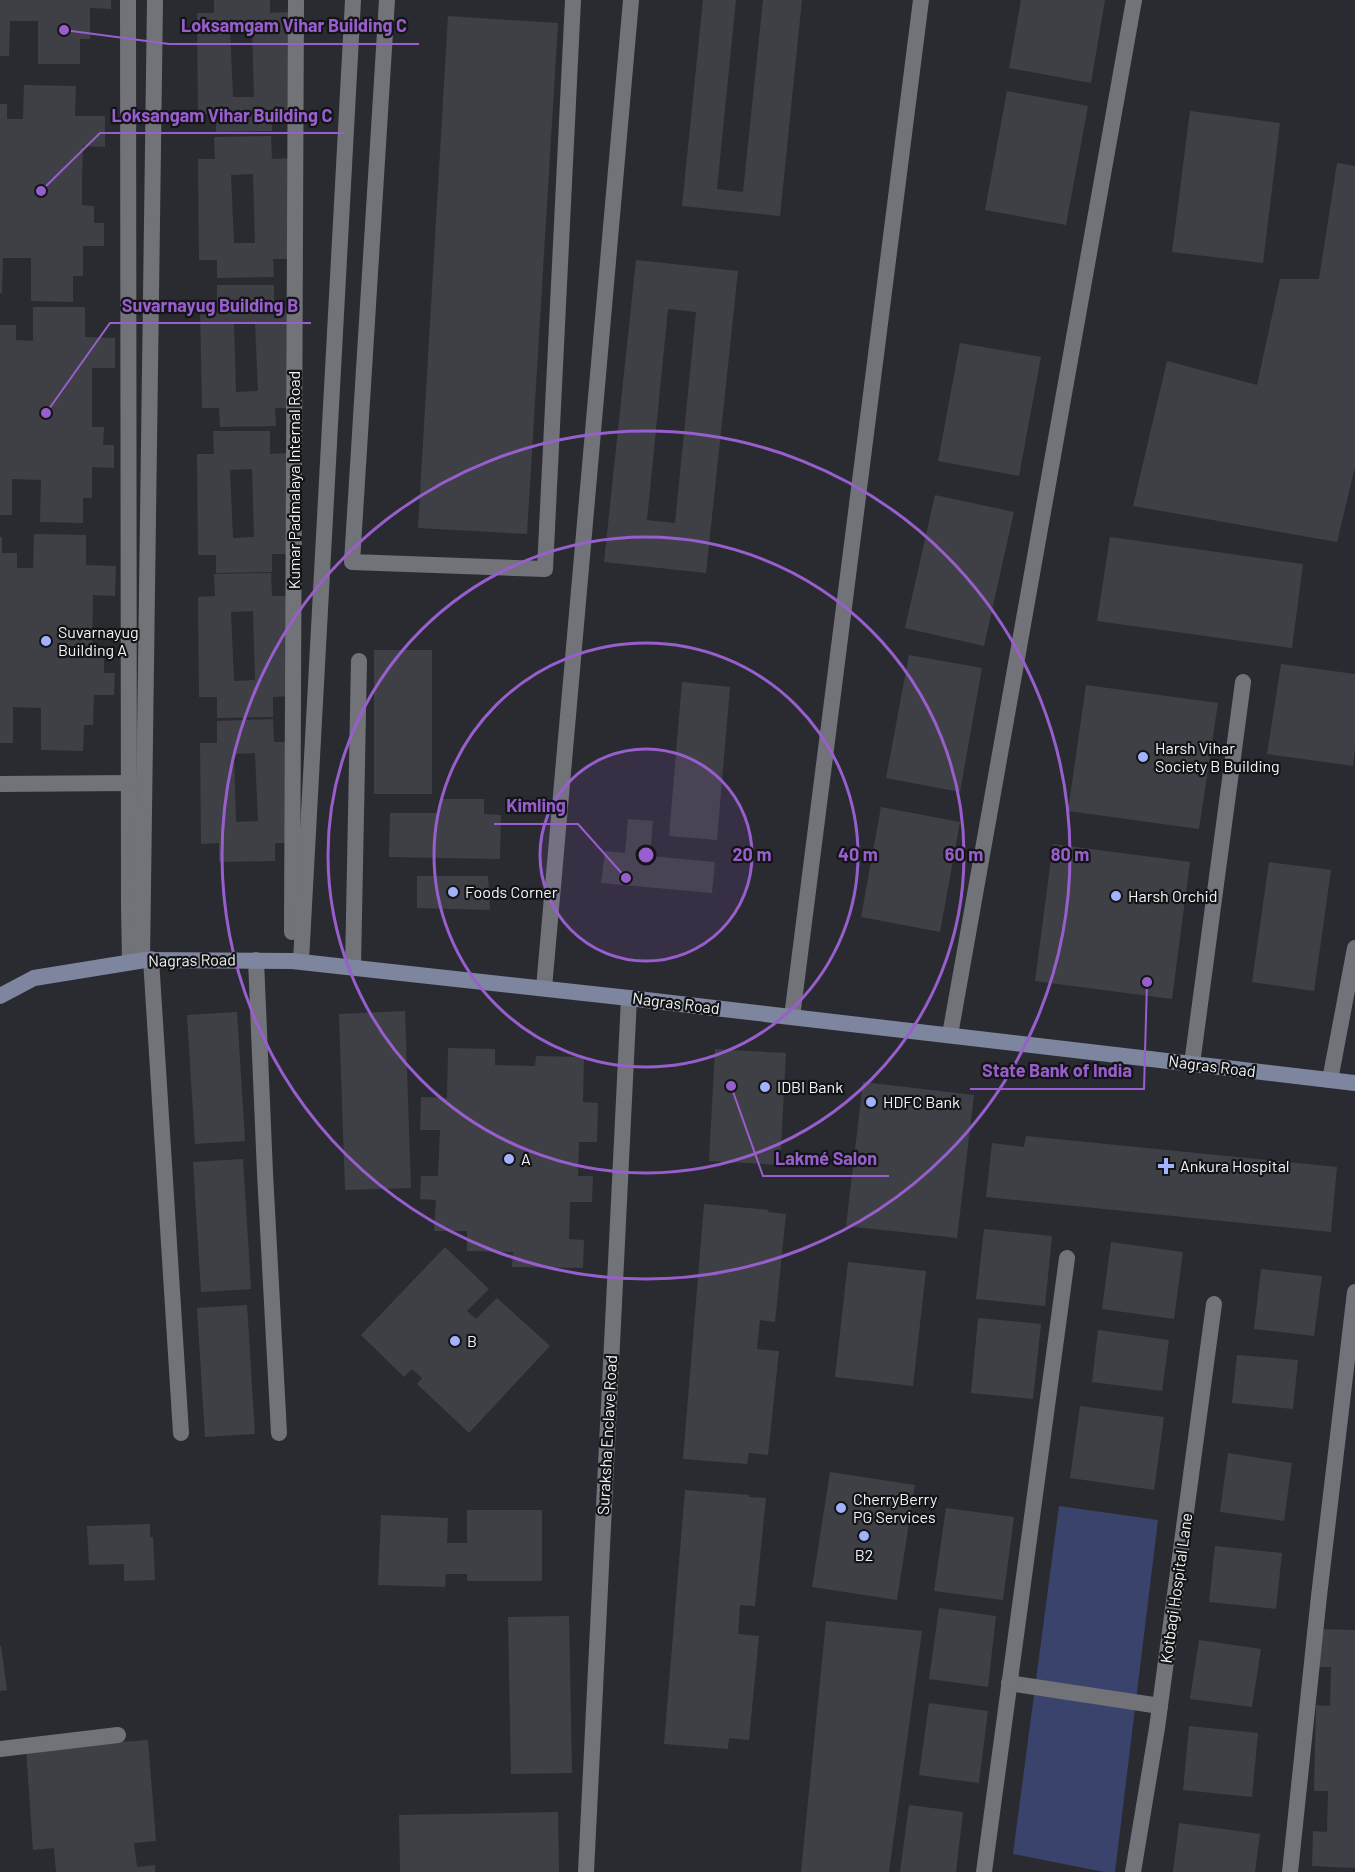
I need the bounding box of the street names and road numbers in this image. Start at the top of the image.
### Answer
street label: Kumar Padmalaya Internal Road [284,371,303,589]
street label: Nagras Road [148,949,236,970]
street label: Nagras Road [631,988,721,1017]
street label: Nagras Road [1167,1051,1257,1080]
street label: Suraksha Enclave Road [593,1354,620,1515]
street label: Kotbagi Hospital Lane [1156,1511,1195,1664]

